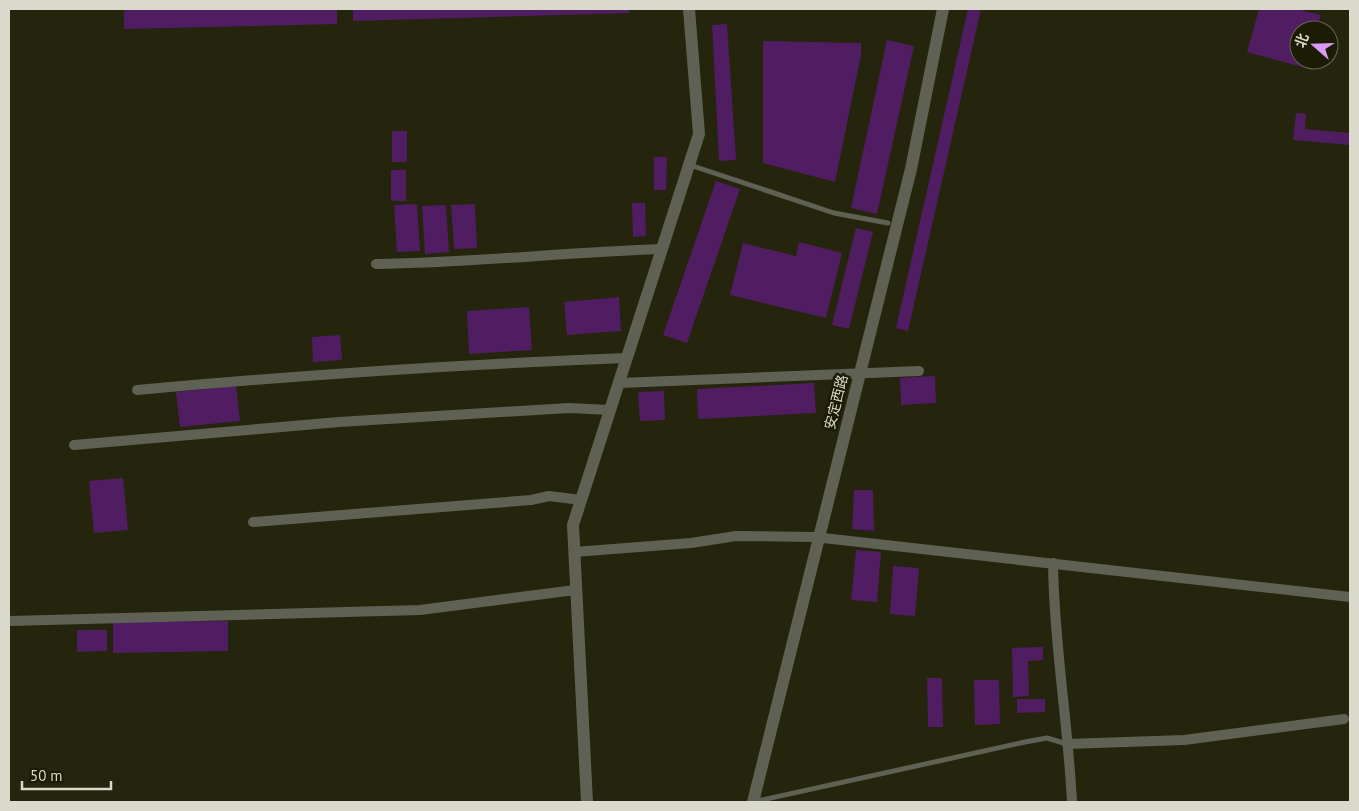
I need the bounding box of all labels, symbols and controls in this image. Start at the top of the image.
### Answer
north arrow [1289,20,1339,70]
text: 北 [1291,31,1313,50]
street label: 安定西路 [820,373,852,431]
scale bar [22,758,111,790]
text: 50 m [30,766,63,785]

